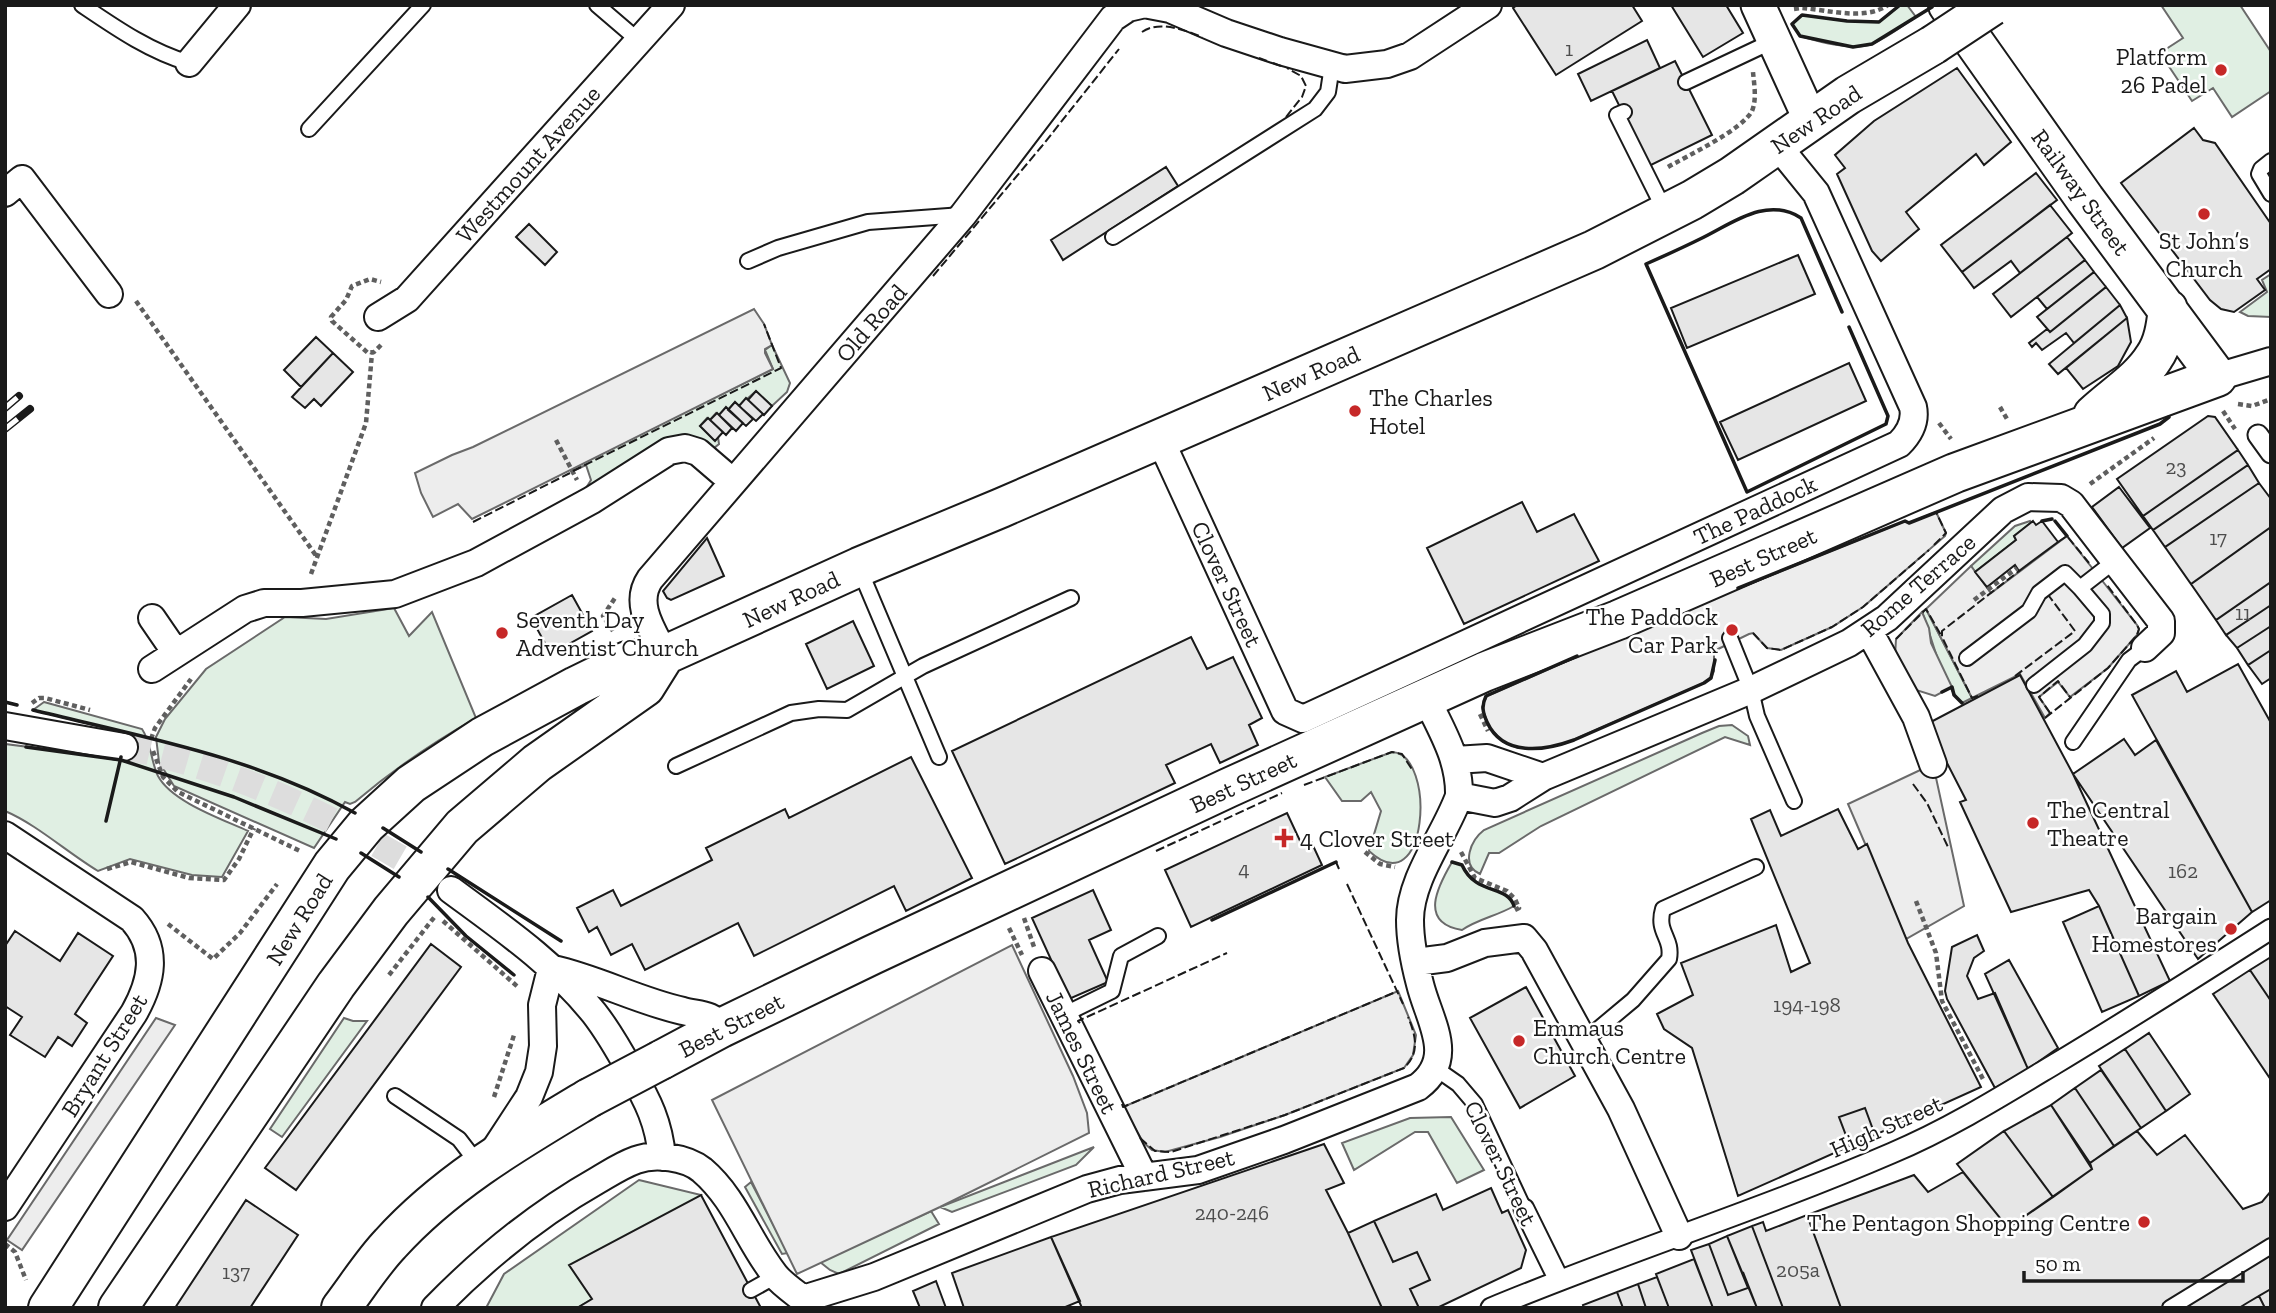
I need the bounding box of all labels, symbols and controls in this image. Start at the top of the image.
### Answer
house number: 1 [1565,36,1573,61]
place label: Platform 26 Padel [2116,42,2207,99]
marker: Platform 26 Padel [2213,62,2229,78]
street label: New Road [1765,78,1867,160]
street label: Westmount Avenue [450,79,606,249]
street label: Railway Street [2025,123,2137,261]
marker: St John’s Church [2196,206,2212,222]
place label: St John’s Church [2159,226,2249,283]
street label: Old Road [829,278,913,368]
street label: New Road [1258,339,1364,407]
place label: The Charles Hotel [1369,383,1493,440]
marker: The Charles Hotel [1347,403,1363,419]
house number: 23 [2165,454,2187,479]
street label: The Paddock [1689,469,1822,551]
street label: Clover Street [1185,517,1269,652]
street label: Best Street [1705,521,1821,593]
house number: 17 [2209,525,2227,550]
street label: Rome Terrace [1855,527,1981,643]
street label: New Road [738,564,844,634]
house number: 11 [2235,600,2251,625]
place label: The Paddock Car Park [1585,602,1719,659]
place label: Seventh Day Adventist Church [516,605,699,662]
marker: The Paddock Car Park [1724,622,1740,638]
marker: Seventh Day Adventist Church [494,625,510,641]
street label: Best Street [1185,745,1301,819]
place label: The Central Theatre [2047,795,2170,852]
marker: The Central Theatre [2025,815,2041,831]
place label: 4 Clover Street [1300,824,1454,853]
marker: 4 Clover Street [1274,828,1294,848]
house number: 4 [1238,856,1250,881]
house number: 162 [2168,858,2198,883]
street label: New Road [259,868,339,970]
place label: Bargain Homestores [2092,901,2217,958]
marker: Bargain Homestores [2223,921,2239,937]
street label: Best Street [674,986,788,1064]
street label: James Street [1040,986,1124,1118]
street label: Bryant Street [55,988,153,1122]
house number: 194-198 [1773,992,1841,1017]
place label: Emmaus Church Centre [1533,1013,1686,1070]
marker: Emmaus Church Centre [1511,1033,1527,1049]
street label: High Street [1825,1088,1947,1164]
street label: Clover Street [1458,1096,1544,1230]
street label: Richard Street [1085,1142,1237,1204]
house number: 240-246 [1195,1200,1269,1225]
place label: The Pentagon Shopping Centre [1807,1208,2130,1237]
marker: The Pentagon Shopping Centre [2136,1214,2152,1230]
scale bar [2024,1240,2243,1284]
text: 50 m [2035,1251,2081,1276]
house number: 205a [1776,1257,1820,1282]
house number: 137 [222,1259,250,1284]

